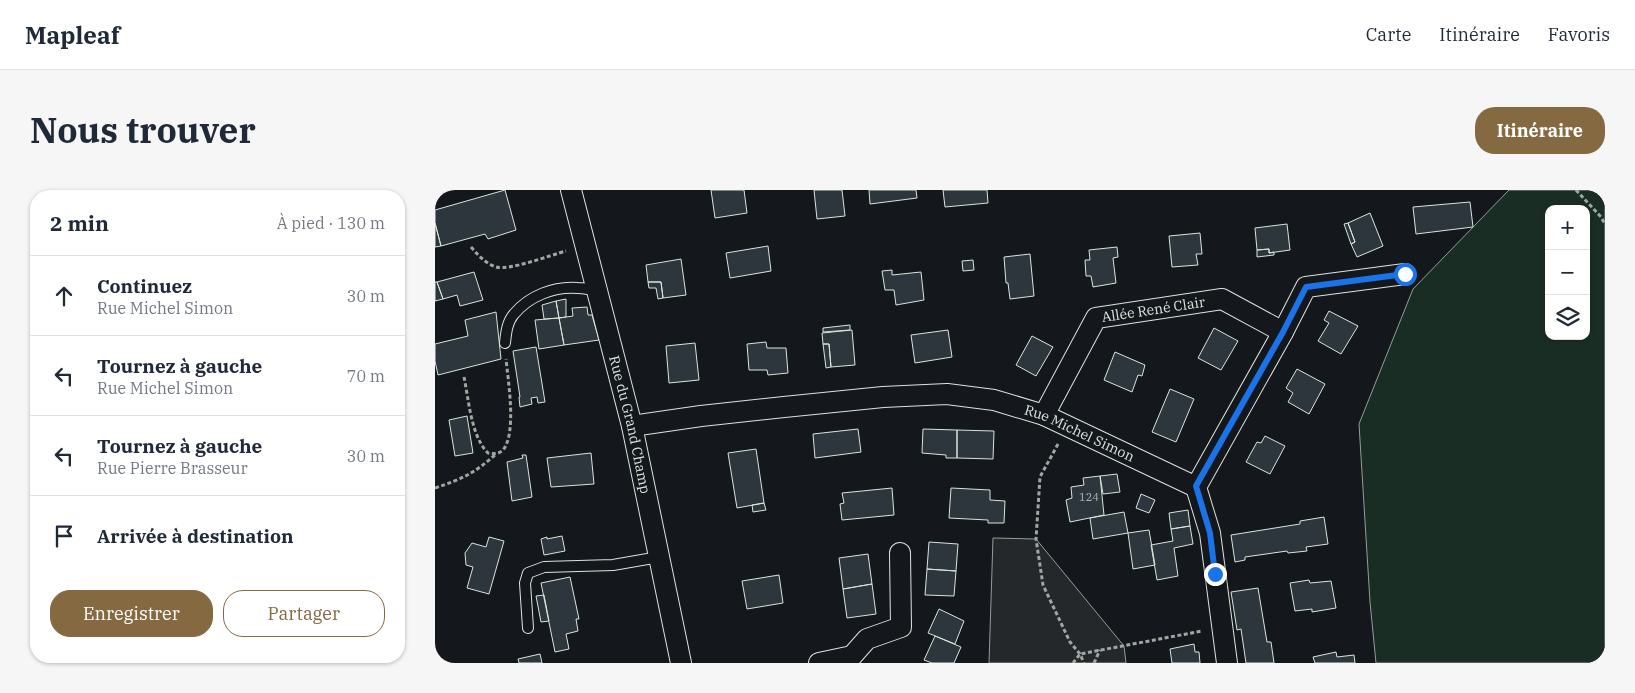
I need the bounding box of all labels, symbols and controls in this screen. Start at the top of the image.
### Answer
text: Mapleaf [25,19,120,51]
text: Carte [1366,23,1411,46]
text: Itinéraire [1439,23,1520,46]
text: Favoris [1548,23,1610,46]
text: Nous trouver [30,107,256,153]
button: Itinéraire [1475,107,1605,154]
map controls [1545,205,1590,340]
button: + [1545,205,1590,250]
text: 2 min [50,209,109,237]
text: À pied · 130 m [277,213,385,233]
button: − [1545,250,1590,295]
route start [1394,263,1417,286]
text: Continuez [97,274,192,298]
icon: ahead [50,282,78,310]
text: 30 m [347,286,385,306]
street label: Allée René Clair [1100,293,1207,326]
button: layers [1545,295,1590,340]
text: Rue Michel Simon [97,298,233,318]
text: Tournez à gauche [97,354,262,378]
street label: Rue du Grand Champ [605,354,655,495]
icon: left [50,362,78,390]
text: 70 m [347,366,385,386]
text: Rue Michel Simon [97,378,233,398]
street label: Rue Michel Simon [1022,401,1138,466]
text: Tournez à gauche [97,434,262,458]
icon: left [50,442,78,470]
text: 30 m [347,446,385,466]
text: Rue Pierre Brasseur [97,458,248,478]
house number: 124 [1079,490,1099,504]
icon: arrive [50,522,78,550]
text: Arrivée à destination [97,524,294,548]
route end [1204,563,1227,586]
button: Enregistrer [50,590,213,637]
button: Partager [223,590,385,637]

